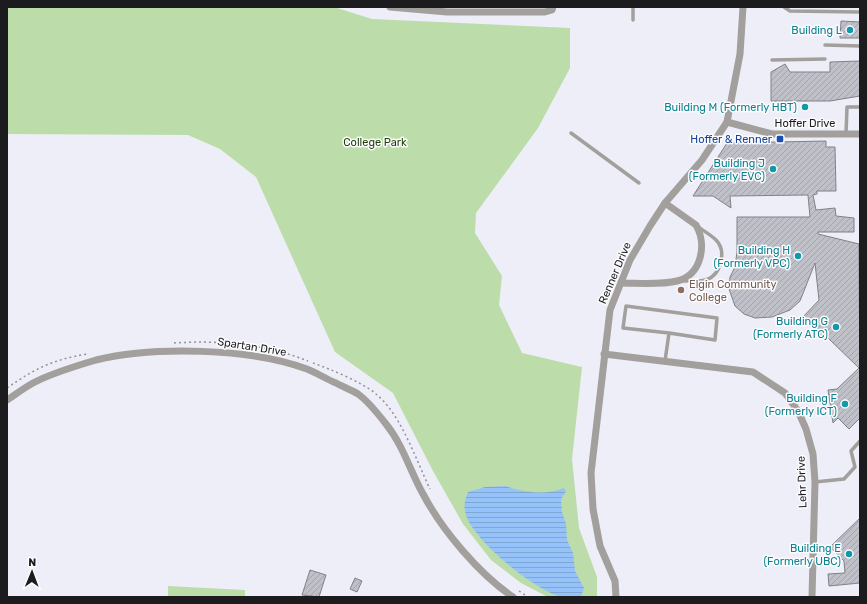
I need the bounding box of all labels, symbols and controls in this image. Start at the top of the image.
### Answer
place label: Building L [791,24,842,37]
marker: Building L [845,25,855,35]
place label: Building M (Formerly HBT) [664,101,797,114]
marker: Building M (Formerly HBT) [800,102,810,112]
street label: Hoffer Drive [775,117,835,130]
place label: Hoffer & Renner [690,133,773,146]
marker: Hoffer & Renner [775,134,785,144]
park label: College Park [343,136,407,149]
place label: Building J (Formerly EVC) [689,157,765,183]
marker: Building J (Formerly EVC) [768,164,778,174]
street label: Renner Drive [596,240,634,306]
place label: Building H (Formerly VPC) [713,244,790,270]
marker: Building H (Formerly VPC) [793,251,803,261]
place label: Elgin Community College [689,278,776,304]
marker: Elgin Community College [676,285,686,295]
place label: Building G (Formerly ATC) [753,315,828,341]
marker: Building G (Formerly ATC) [831,322,841,332]
street label: Spartan Drive [216,335,288,359]
place label: Building F (Formerly ICT) [765,392,837,418]
marker: Building F (Formerly ICT) [840,399,850,409]
street label: Lehr Drive [795,456,809,508]
place label: Building E (Formerly UBC) [763,542,841,568]
marker: Building E (Formerly UBC) [844,549,854,559]
north arrow [12,552,52,592]
text: N [28,556,36,569]

